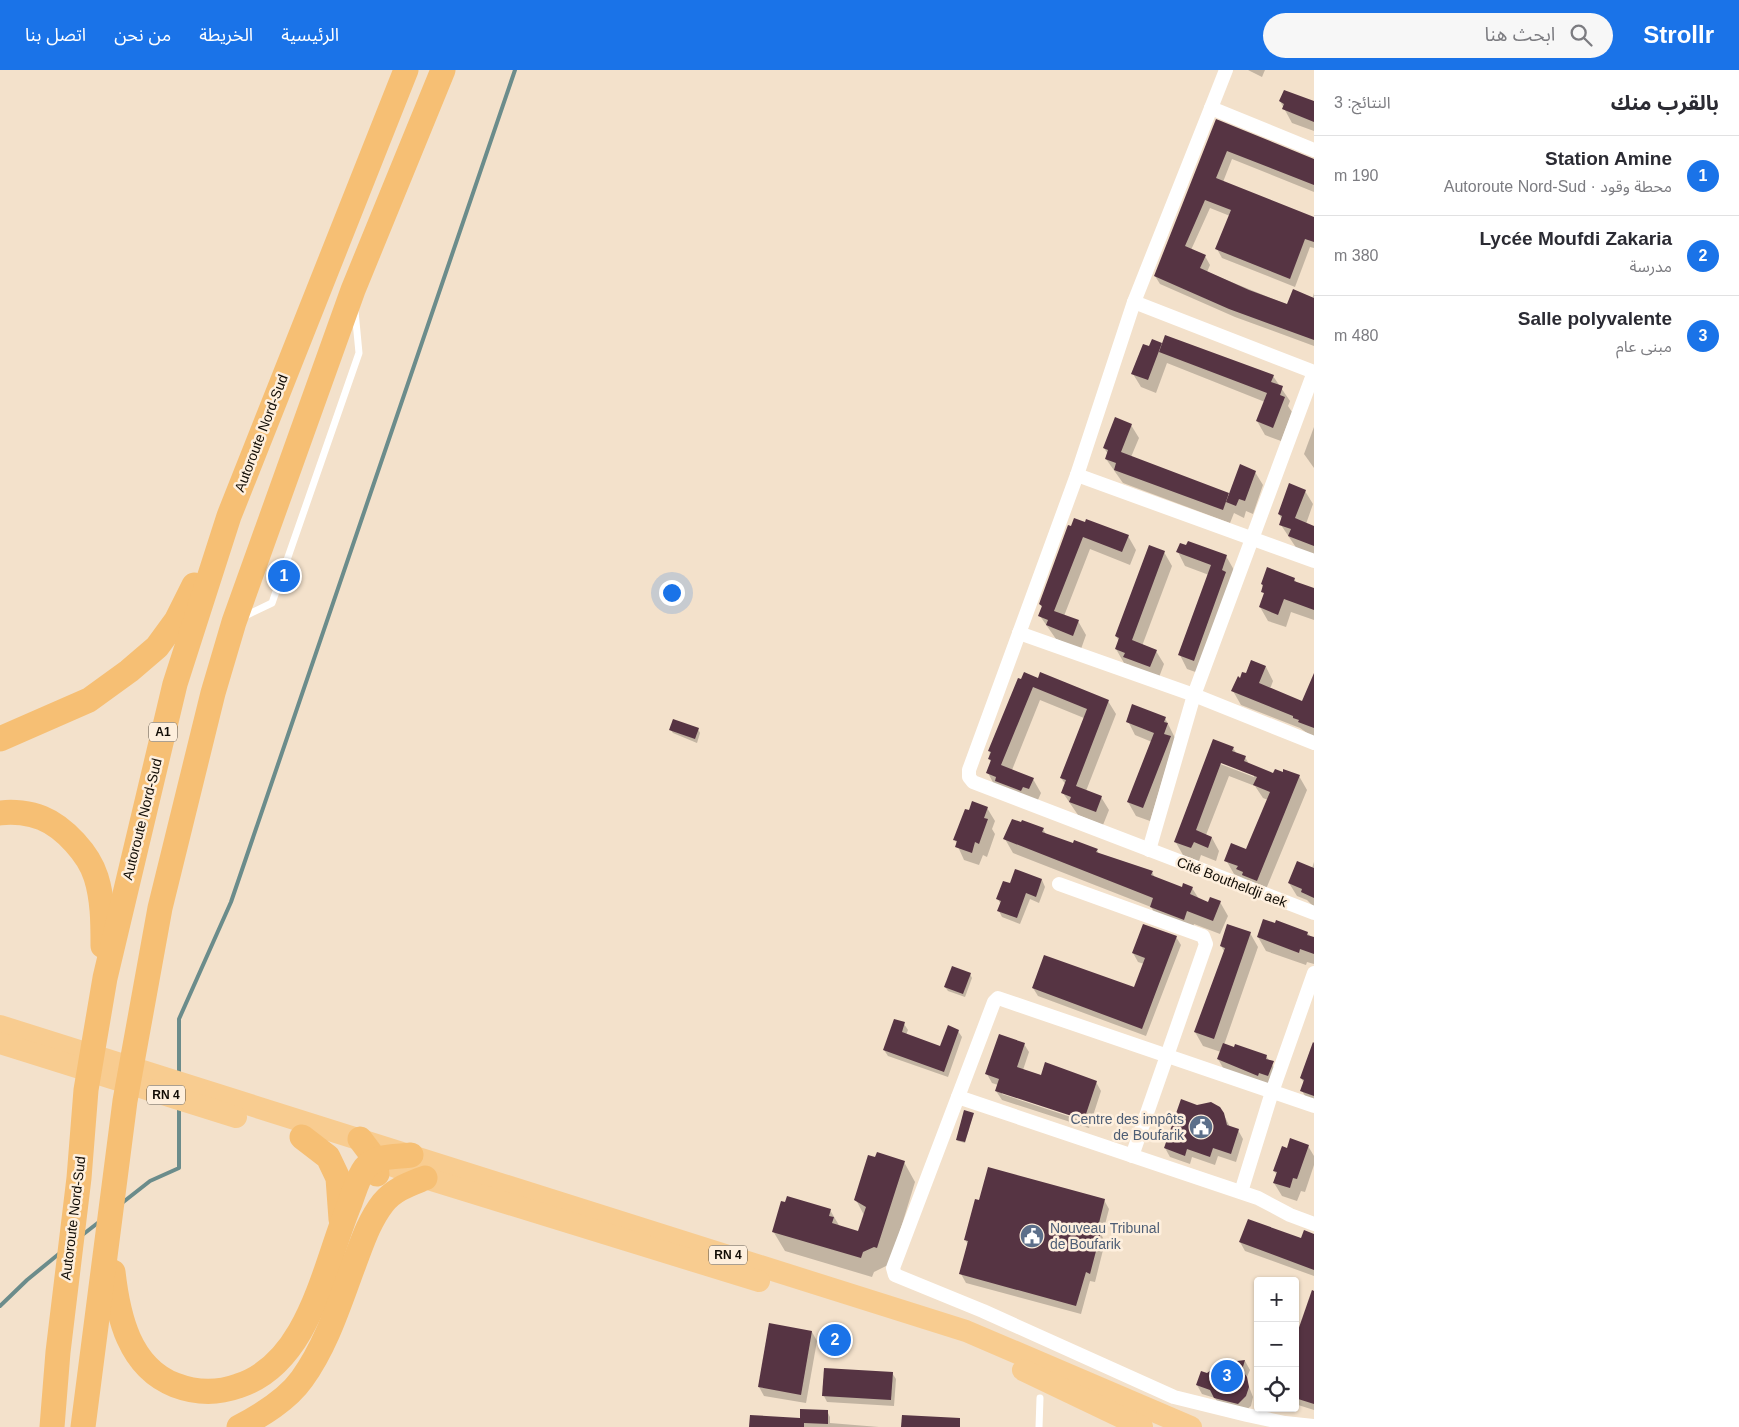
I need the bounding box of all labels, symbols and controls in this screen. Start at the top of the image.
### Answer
search box [1263,13,1613,58]
icon: search [1567,21,1595,49]
text: Strollr [1643,21,1714,48]
text: ابحث هنا [1485,24,1555,45]
text: اتصل بنا [25,25,86,45]
text: من نحن [114,25,171,45]
text: الخريطة [199,25,253,45]
text: الرئيسية [281,25,339,45]
text: بالقرب منك [1611,91,1719,114]
text: النتائج: 3 [1334,94,1391,111]
text: Station Amine [1545,148,1672,169]
text: 190 m [1334,167,1378,184]
text: 1 [1699,167,1707,184]
text: محطة وقود · Autoroute Nord-Sud [1444,178,1672,195]
text: Lycée Moufdi Zakaria [1479,228,1672,249]
text: 380 m [1334,247,1378,264]
text: 2 [1699,247,1707,264]
text: مدرسة [1629,258,1672,275]
text: Salle polyvalente [1518,308,1672,329]
text: 480 m [1334,327,1378,344]
text: 3 [1699,327,1707,344]
text: مبنى عام [1616,338,1672,355]
street label: Autoroute Nord-Sud [231,372,291,494]
pin: 1 [268,557,300,595]
your location [659,580,685,606]
road number: A1 [149,722,177,742]
street label: Autoroute Nord-Sud [119,757,165,881]
street label: Cité Boutheldji aek [1175,854,1290,911]
road number: RN 4 [147,1086,185,1104]
place label: Centre des impôts de Boufarik [1070,1111,1185,1143]
public building icon: Centre des impôts de Boufarik [1188,1114,1214,1140]
street label: Autoroute Nord-Sud [57,1155,89,1281]
place label: Nouveau Tribunal de Boufarik [1050,1220,1160,1252]
public building icon: Nouveau Tribunal de Boufarik [1019,1223,1045,1249]
road number: RN 4 [709,1246,747,1264]
map controls [1254,1277,1299,1412]
button: + [1254,1277,1299,1322]
pin: 2 [819,1321,851,1359]
button: − [1254,1322,1299,1367]
pin: 3 [1211,1357,1243,1395]
button: locate [1254,1367,1299,1412]

